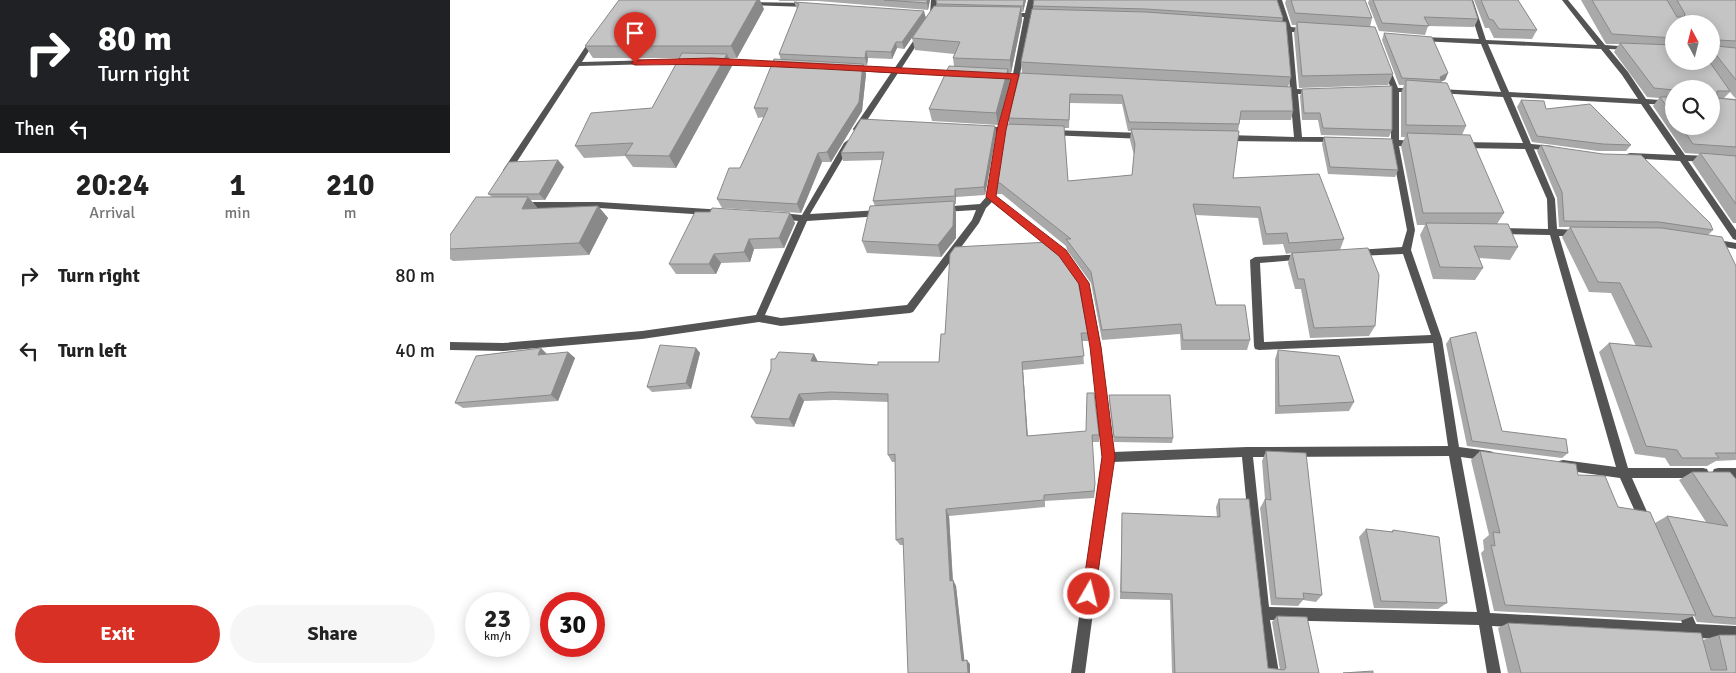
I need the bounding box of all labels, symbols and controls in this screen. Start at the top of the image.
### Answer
pin [614,12,656,63]
north arrow [1665,15,1720,70]
map controls [1665,15,1720,135]
text: 80 m [98,17,172,60]
icon: arrive [621,19,649,47]
icon: right [15,20,80,85]
text: Turn right [98,60,190,87]
button: search [1665,80,1720,135]
icon: left [65,115,93,143]
text: Then [15,117,55,141]
text: 20:24 [75,167,149,204]
text: 1 [229,167,246,204]
text: 210 [326,167,374,204]
text: Arrival [89,203,135,223]
text: min [225,203,250,223]
text: m [344,203,357,223]
icon: right [15,262,43,290]
text: Turn right [58,264,140,288]
text: 80 m [395,264,435,288]
icon: left [15,337,43,365]
text: Turn left [58,339,127,363]
text: 40 m [395,339,435,363]
position arrow [1062,567,1114,619]
speed limit sign: 30 [540,592,605,657]
text: 23 [484,603,511,634]
button: Exit [15,605,220,663]
button: Share [230,605,435,663]
text: km/h [484,629,511,644]

